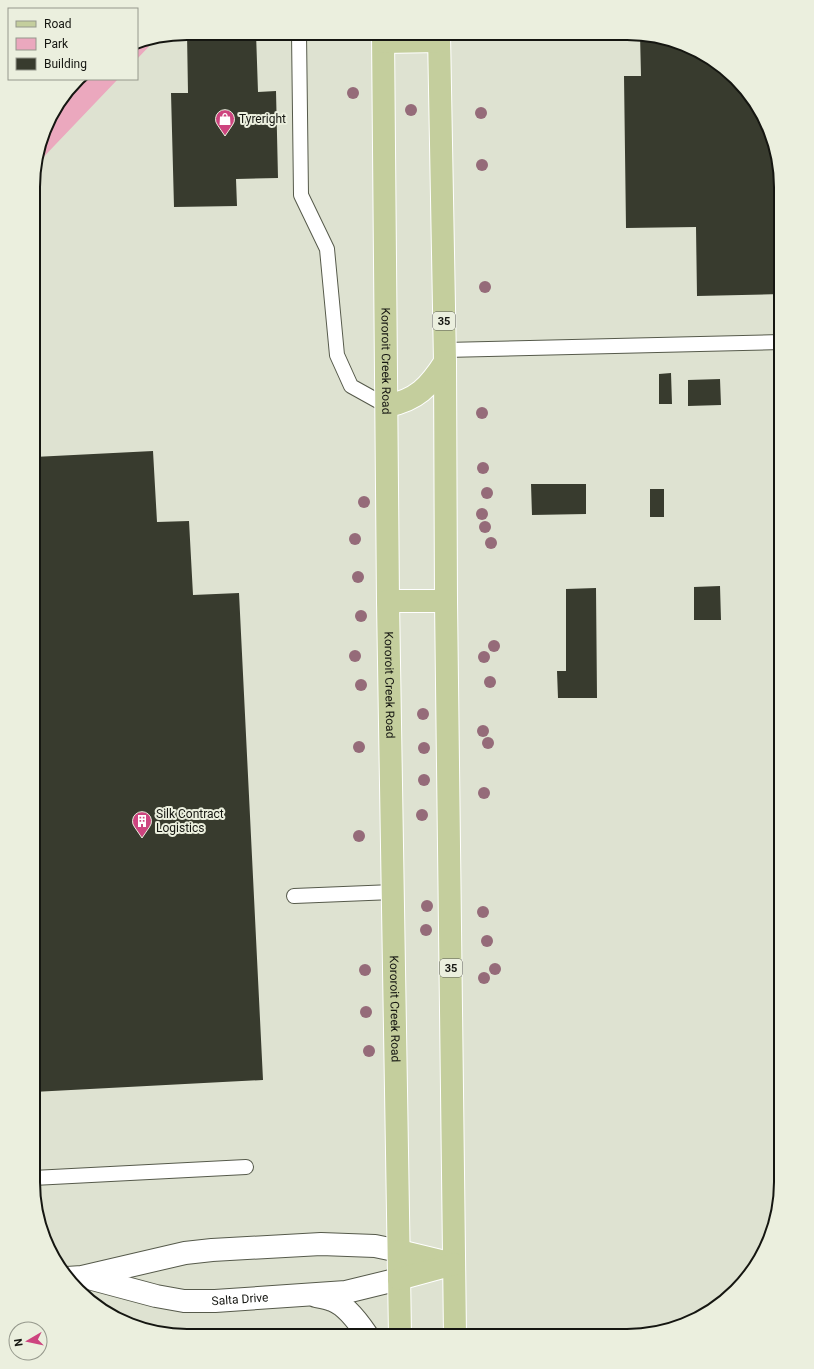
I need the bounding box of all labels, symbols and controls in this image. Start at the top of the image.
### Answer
legend [8,8,138,80]
text: Road [44,17,72,31]
text: Park [44,37,69,51]
text: Building [44,57,87,71]
shop icon: Tyreright [214,108,236,136]
place label: Tyreright [239,112,286,126]
street label: Kororoit Creek Road [378,308,393,414]
road number: 35 [433,312,455,330]
street label: Kororoit Creek Road [382,631,397,738]
place label: Silk Contract Logistics [156,807,224,835]
building icon: Silk Contract Logistics [131,810,153,838]
street label: Kororoit Creek Road [387,955,403,1062]
road number: 35 [440,959,462,977]
street label: Salta Drive [211,1290,269,1308]
north arrow [8,1321,48,1361]
text: N [12,1337,26,1347]

